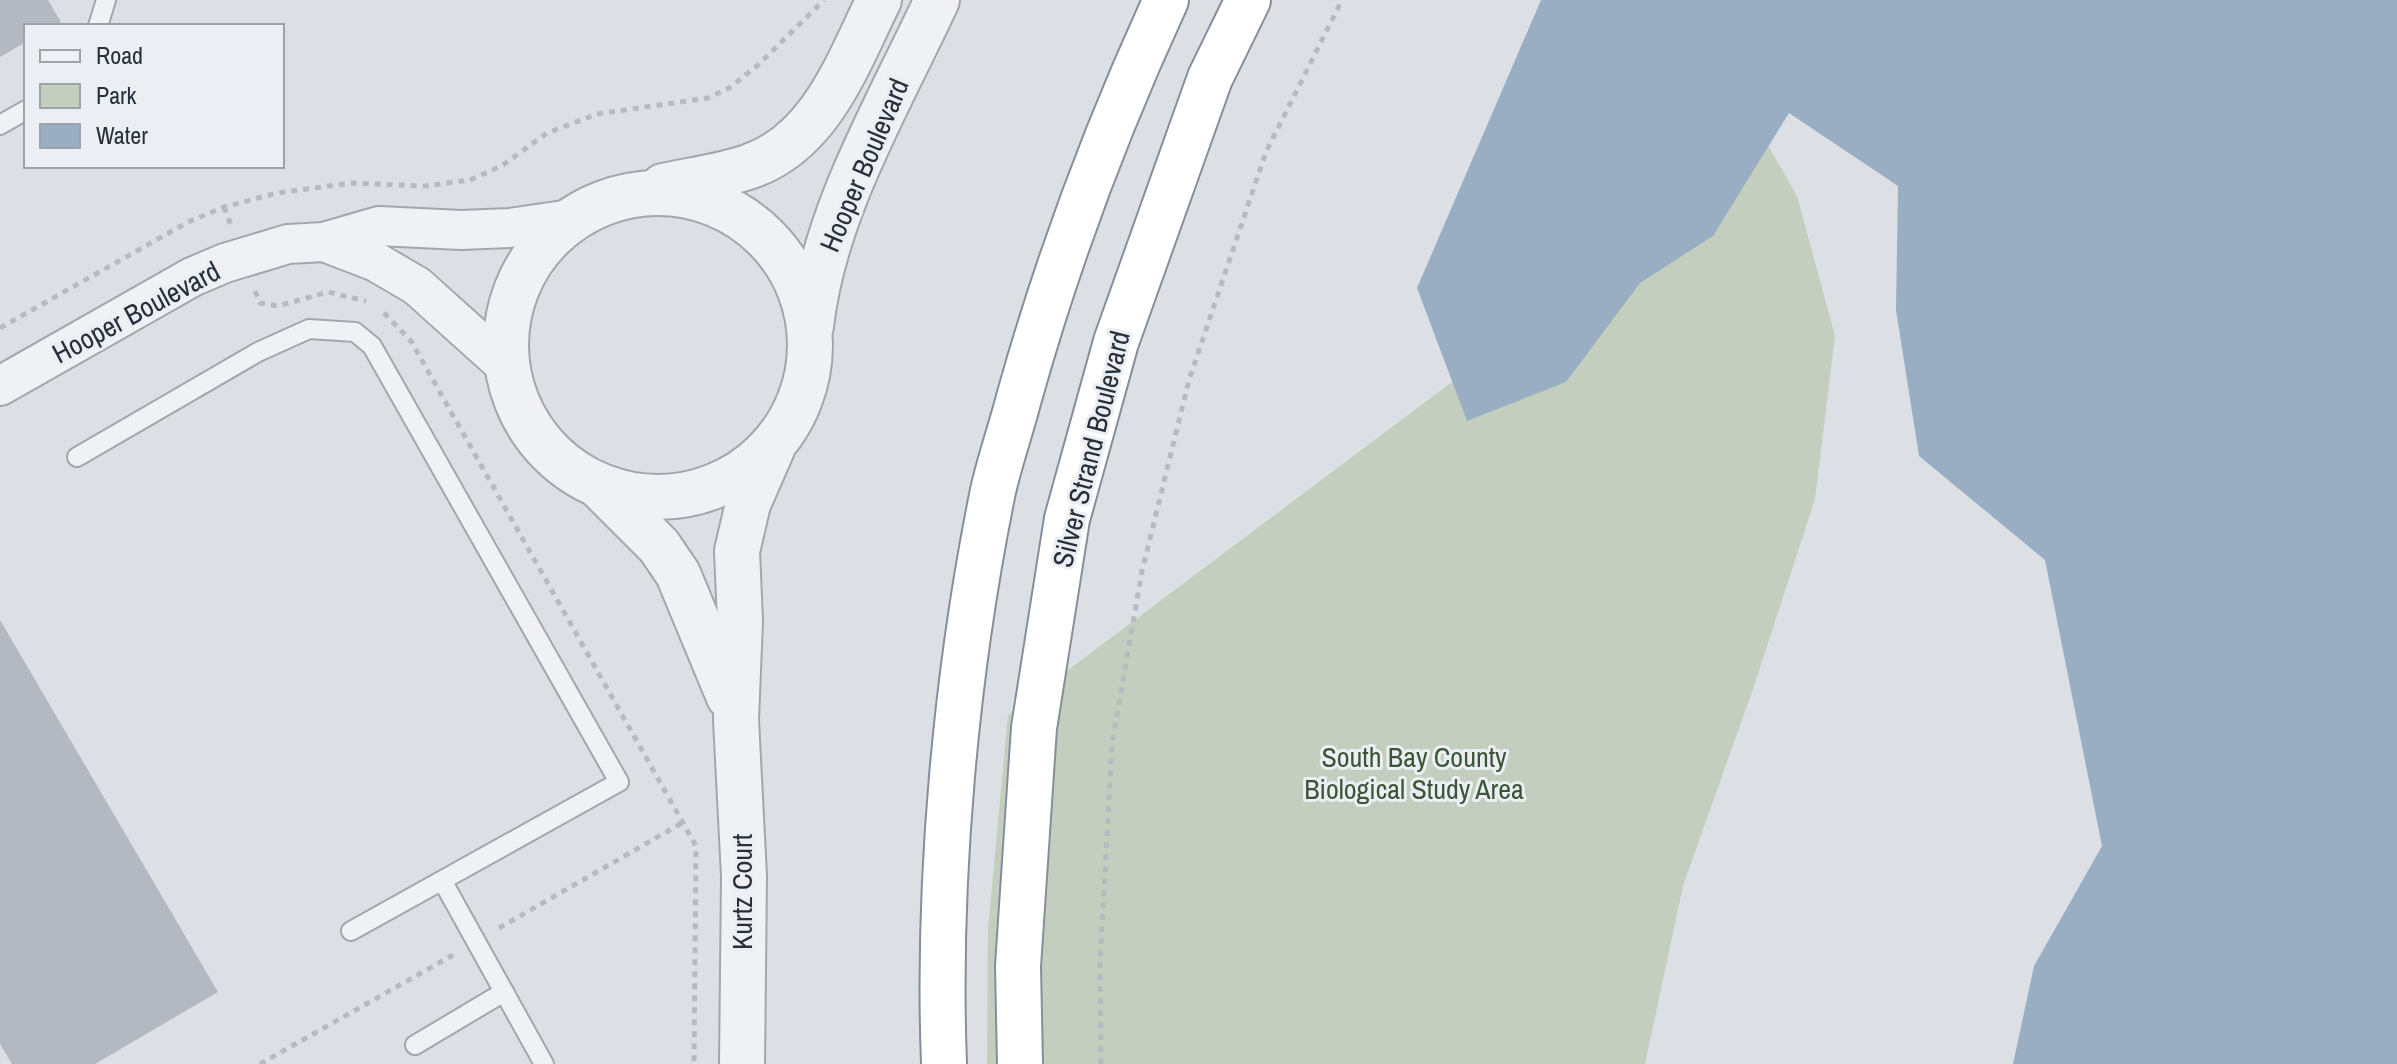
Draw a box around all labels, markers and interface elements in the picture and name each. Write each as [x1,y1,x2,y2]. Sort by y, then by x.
legend [24,24,284,168]
text: Road [96,39,143,71]
street label: Hooper Boulevard [810,72,918,258]
text: Park [96,79,137,111]
text: Water [96,119,148,151]
street label: Hooper Boulevard [45,252,227,372]
street label: Silver Strand Boulevard [1043,327,1139,571]
park label: South Bay County Biological Study Area [1304,738,1524,808]
street label: Kurtz Court [723,834,761,950]

